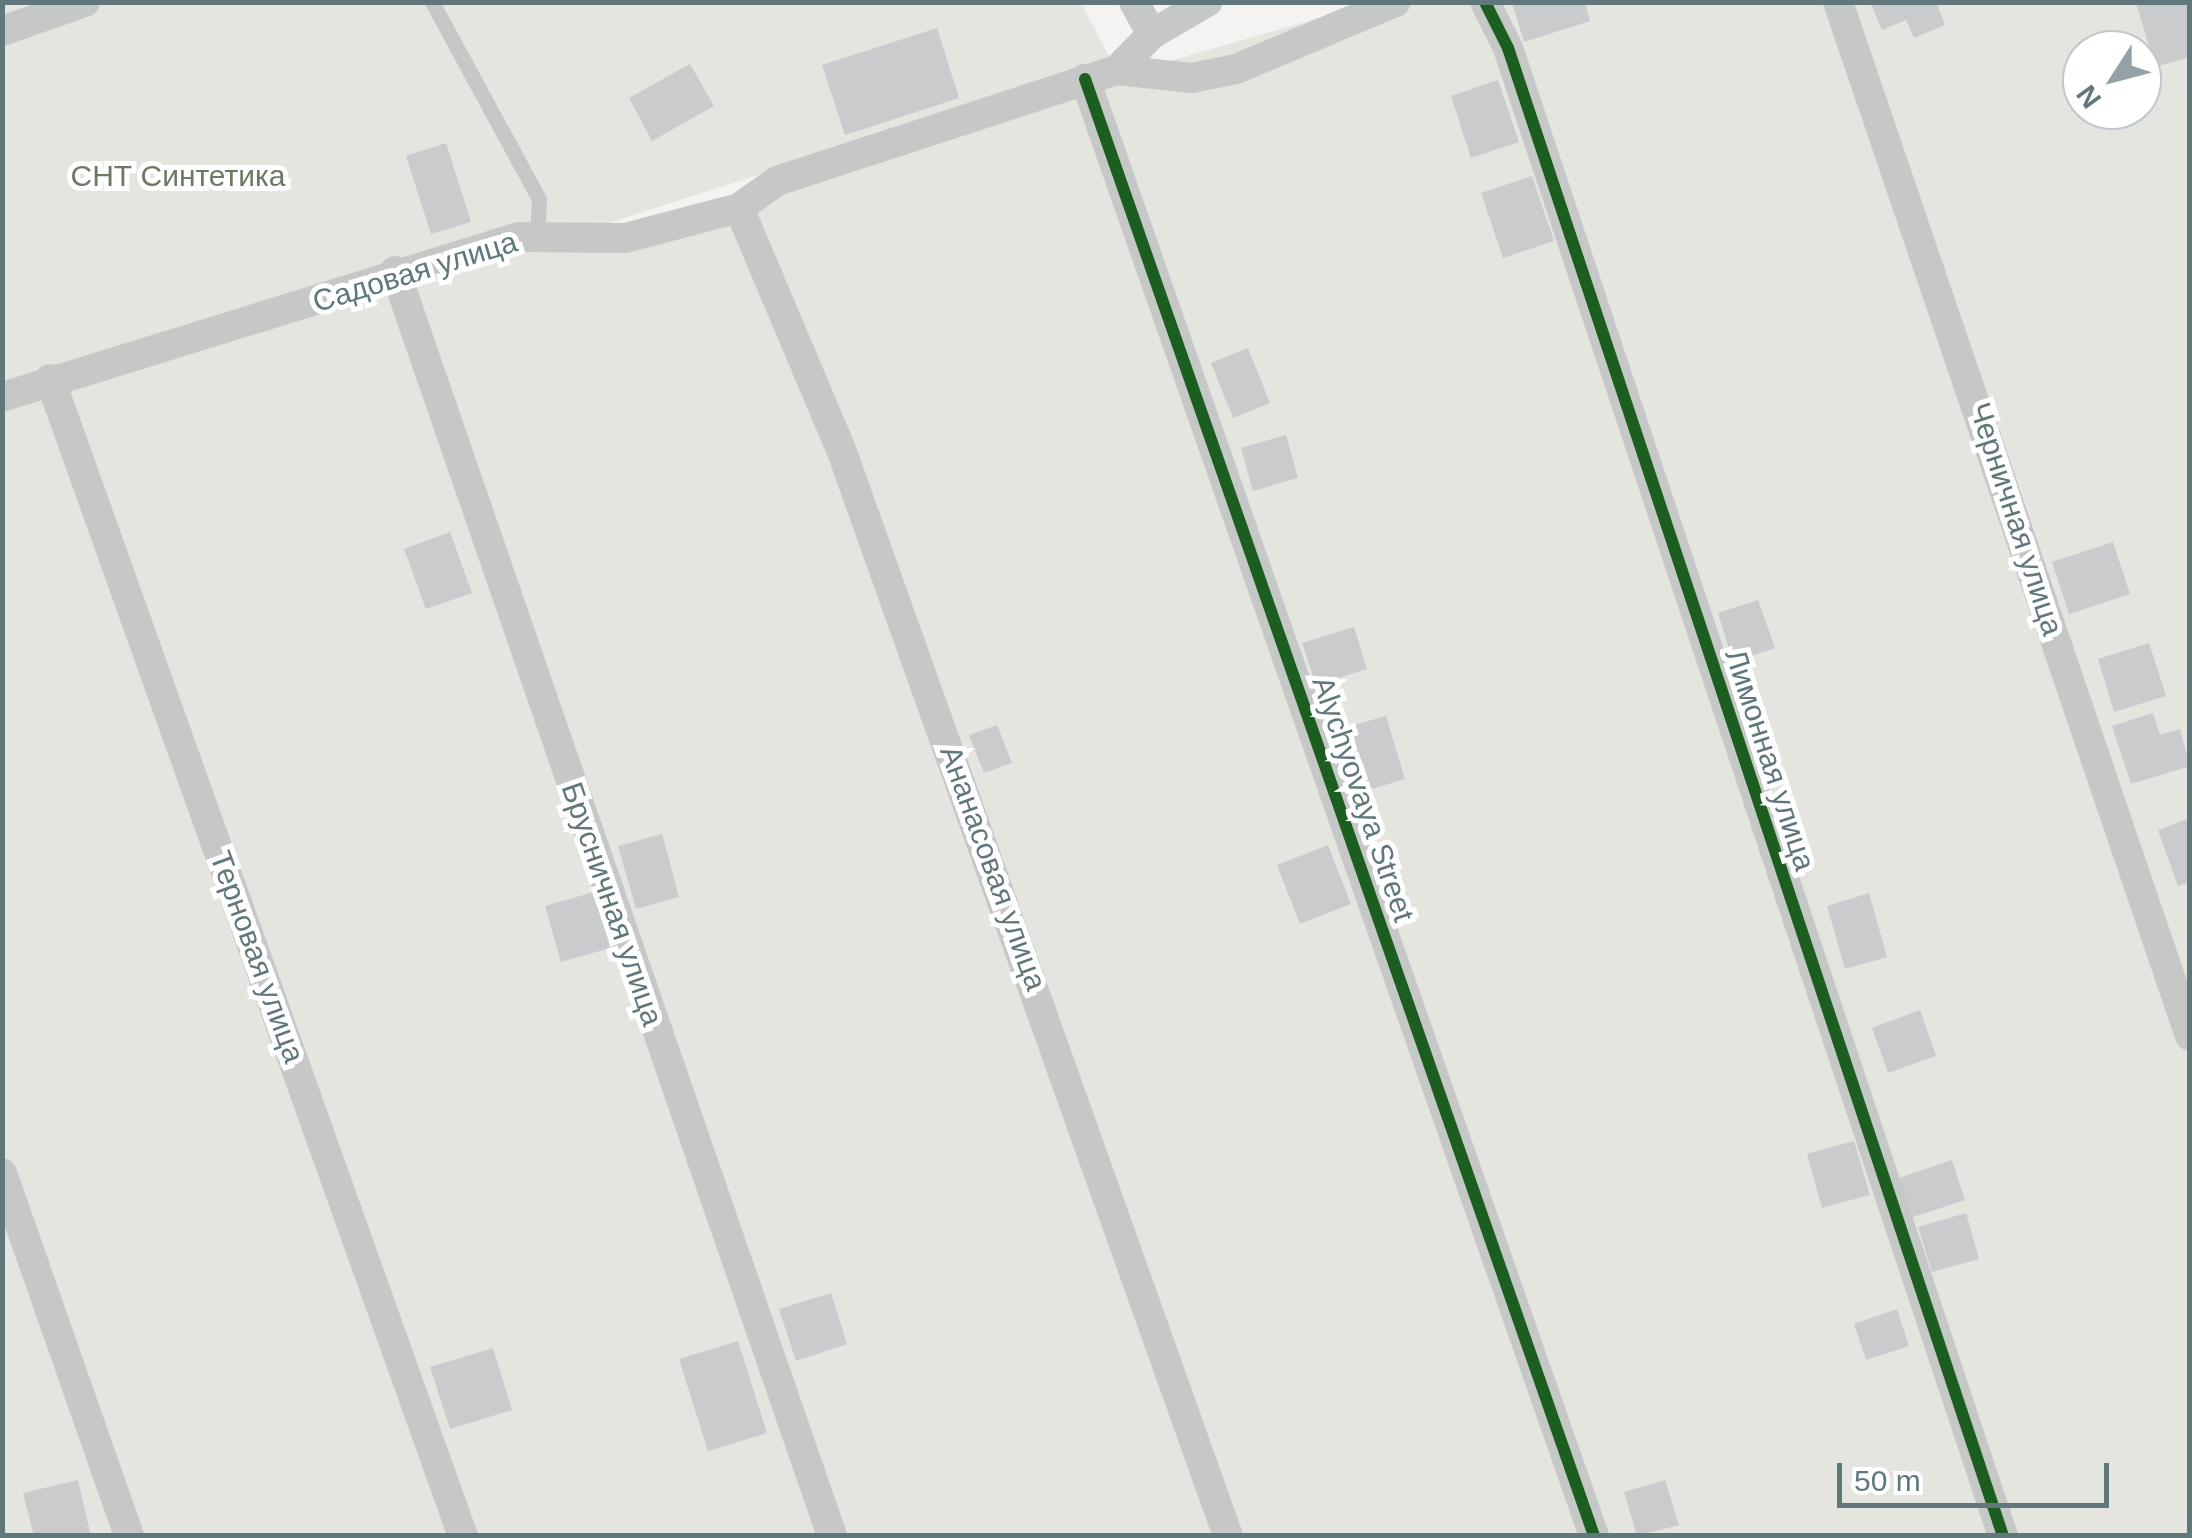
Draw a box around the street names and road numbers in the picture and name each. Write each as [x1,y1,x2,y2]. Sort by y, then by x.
street label: Садовая улица [308,224,522,320]
street label: Черничная улица [1961,398,2071,640]
street label: Лимонная улица [1717,645,1823,875]
street label: Alychyovaya Street [1304,672,1422,926]
street label: Ананасовая улица [932,741,1054,995]
street label: Брусничная улица [553,778,671,1030]
street label: Терновая улица [202,846,312,1068]

